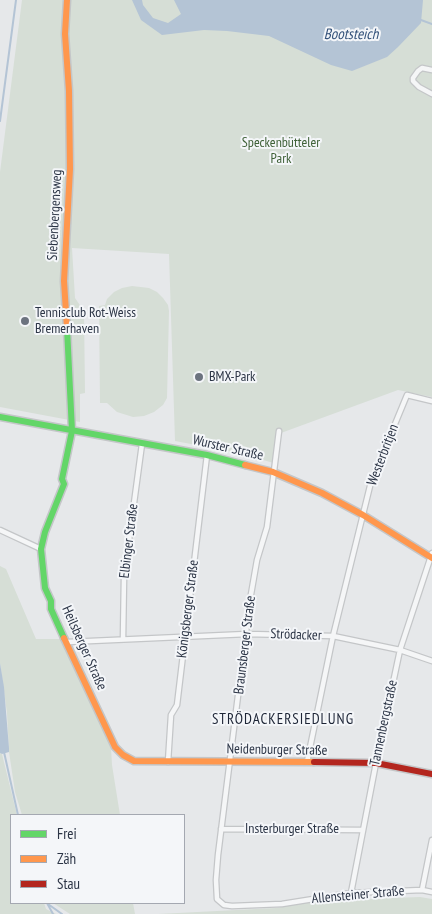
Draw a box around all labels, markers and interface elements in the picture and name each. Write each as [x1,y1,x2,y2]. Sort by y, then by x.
water label: Bootsteich [324,26,378,44]
park label: Speckenbütteler Park [242,135,320,168]
street label: Siebenbergensweg [44,169,66,261]
place label: Tennisclub Rot-Weiss Bremerhaven [35,305,136,338]
marker: Tennisclub Rot-Weiss Bremerhaven [19,315,31,327]
place label: BMX-Park [209,369,255,385]
marker: BMX-Park [193,371,205,383]
street label: Westerbritjen [364,422,402,488]
street label: Wurster Straße [191,432,265,464]
street label: Elbinger Straße [116,503,142,579]
street label: Königsberger Straße [174,559,202,659]
street label: Braunsberger Straße [231,595,259,695]
street label: Heilsberger Straße [58,603,110,693]
street label: Strödacker [270,626,322,644]
street label: Tannenbergstraße [367,679,401,767]
district label: STRÖDACKERSIEDLUNG [210,711,356,729]
street label: Neidenburger Straße [226,741,328,759]
legend [10,814,185,904]
street label: Insterburger Straße [245,821,339,837]
text: Frei [57,824,77,843]
text: Zäh [57,849,76,868]
text: Stau [57,874,80,893]
street label: Allensteiner Straße [311,883,405,907]

